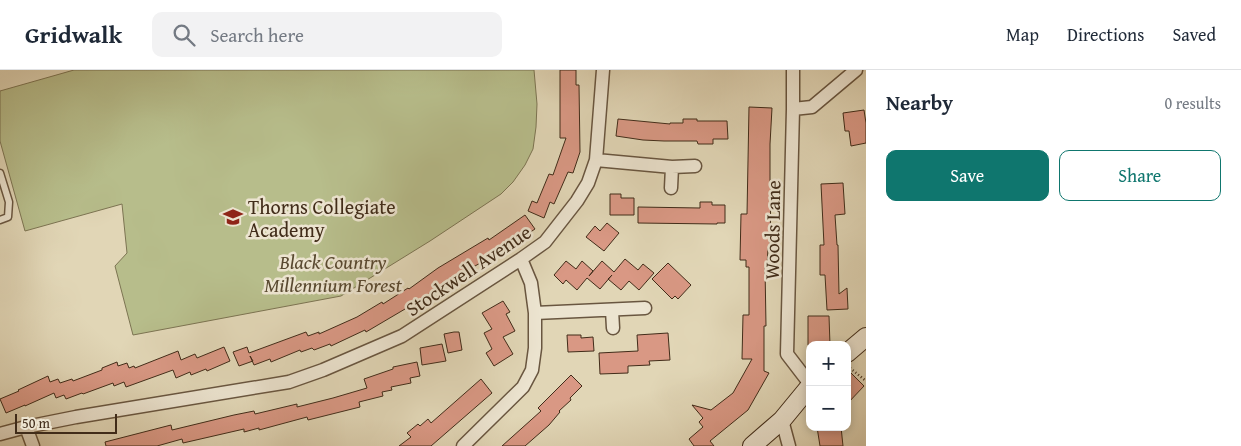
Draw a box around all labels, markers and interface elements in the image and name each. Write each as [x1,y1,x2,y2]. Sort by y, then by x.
search box [152,12,502,57]
text: Gridwalk [25,17,122,52]
icon: search [170,21,198,49]
text: Search here [210,21,304,49]
text: Map [1006,21,1039,48]
text: Directions [1067,21,1144,48]
text: Saved [1172,21,1216,48]
text: Nearby [886,87,953,118]
text: 0 results [1164,91,1221,115]
button: Save [886,150,1049,201]
button: Share [1059,150,1221,201]
street label: Woods Lane [757,180,787,280]
place label: Thorns Collegiate Academy [248,192,396,244]
school or university icon: Thorns Collegiate Academy [222,206,244,228]
street label: Stockwell Avenue [399,217,537,323]
park label: Black Country Millennium Forest [264,247,403,299]
map controls [806,341,851,431]
button: + [806,341,851,386]
button: − [806,386,851,431]
scale bar [15,411,118,434]
text: 50 m [22,413,50,433]

